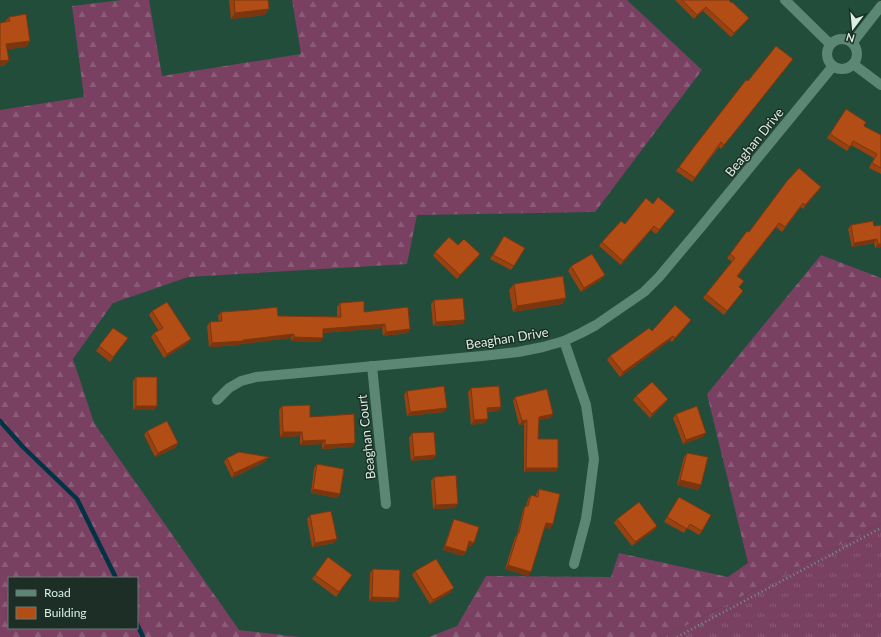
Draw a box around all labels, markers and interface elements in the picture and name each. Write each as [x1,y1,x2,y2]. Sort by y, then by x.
north arrow [833,8,873,48]
text: N [844,31,856,46]
street label: Beaghan Drive [721,104,787,180]
street label: Beaghan Drive [464,324,550,352]
street label: Beaghan Court [354,393,378,480]
legend [8,577,138,629]
text: Road [44,585,71,600]
text: Building [44,605,87,620]

